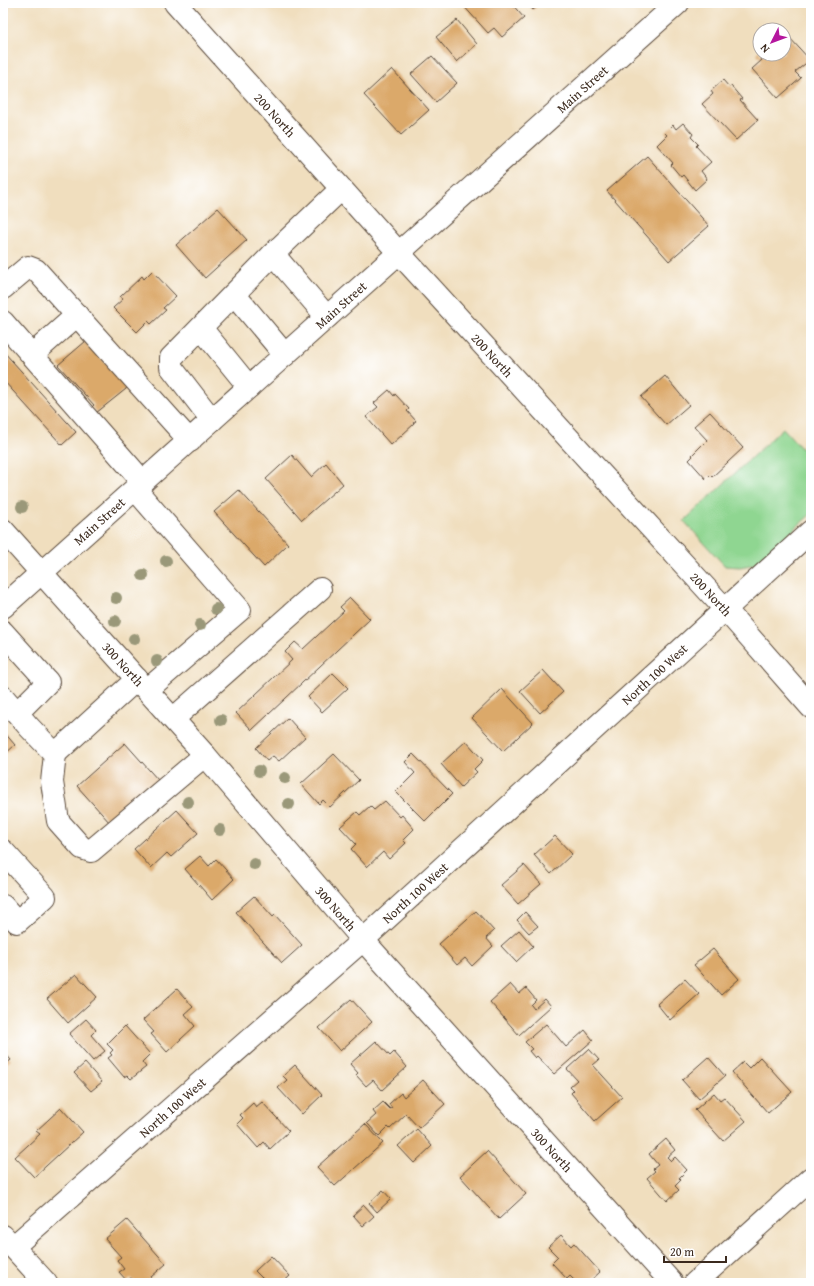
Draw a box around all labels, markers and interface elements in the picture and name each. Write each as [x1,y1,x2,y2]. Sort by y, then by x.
north arrow [752,22,792,62]
text: N [756,40,773,57]
street label: Main Street [552,60,612,117]
street label: 200 North [250,88,301,142]
street label: Main Street [311,276,371,333]
street label: 200 North [467,329,518,382]
street label: Main Street [69,492,129,549]
street label: 200 North [686,568,737,621]
street label: 300 North [98,637,149,691]
street label: North 100 West [617,639,692,709]
street label: North 100 West [378,857,453,928]
street label: 300 North [311,882,361,936]
street label: North 100 West [135,1072,210,1142]
street label: 300 North [527,1123,578,1177]
scale bar [664,1238,726,1264]
text: 20 m [670,1243,694,1260]

